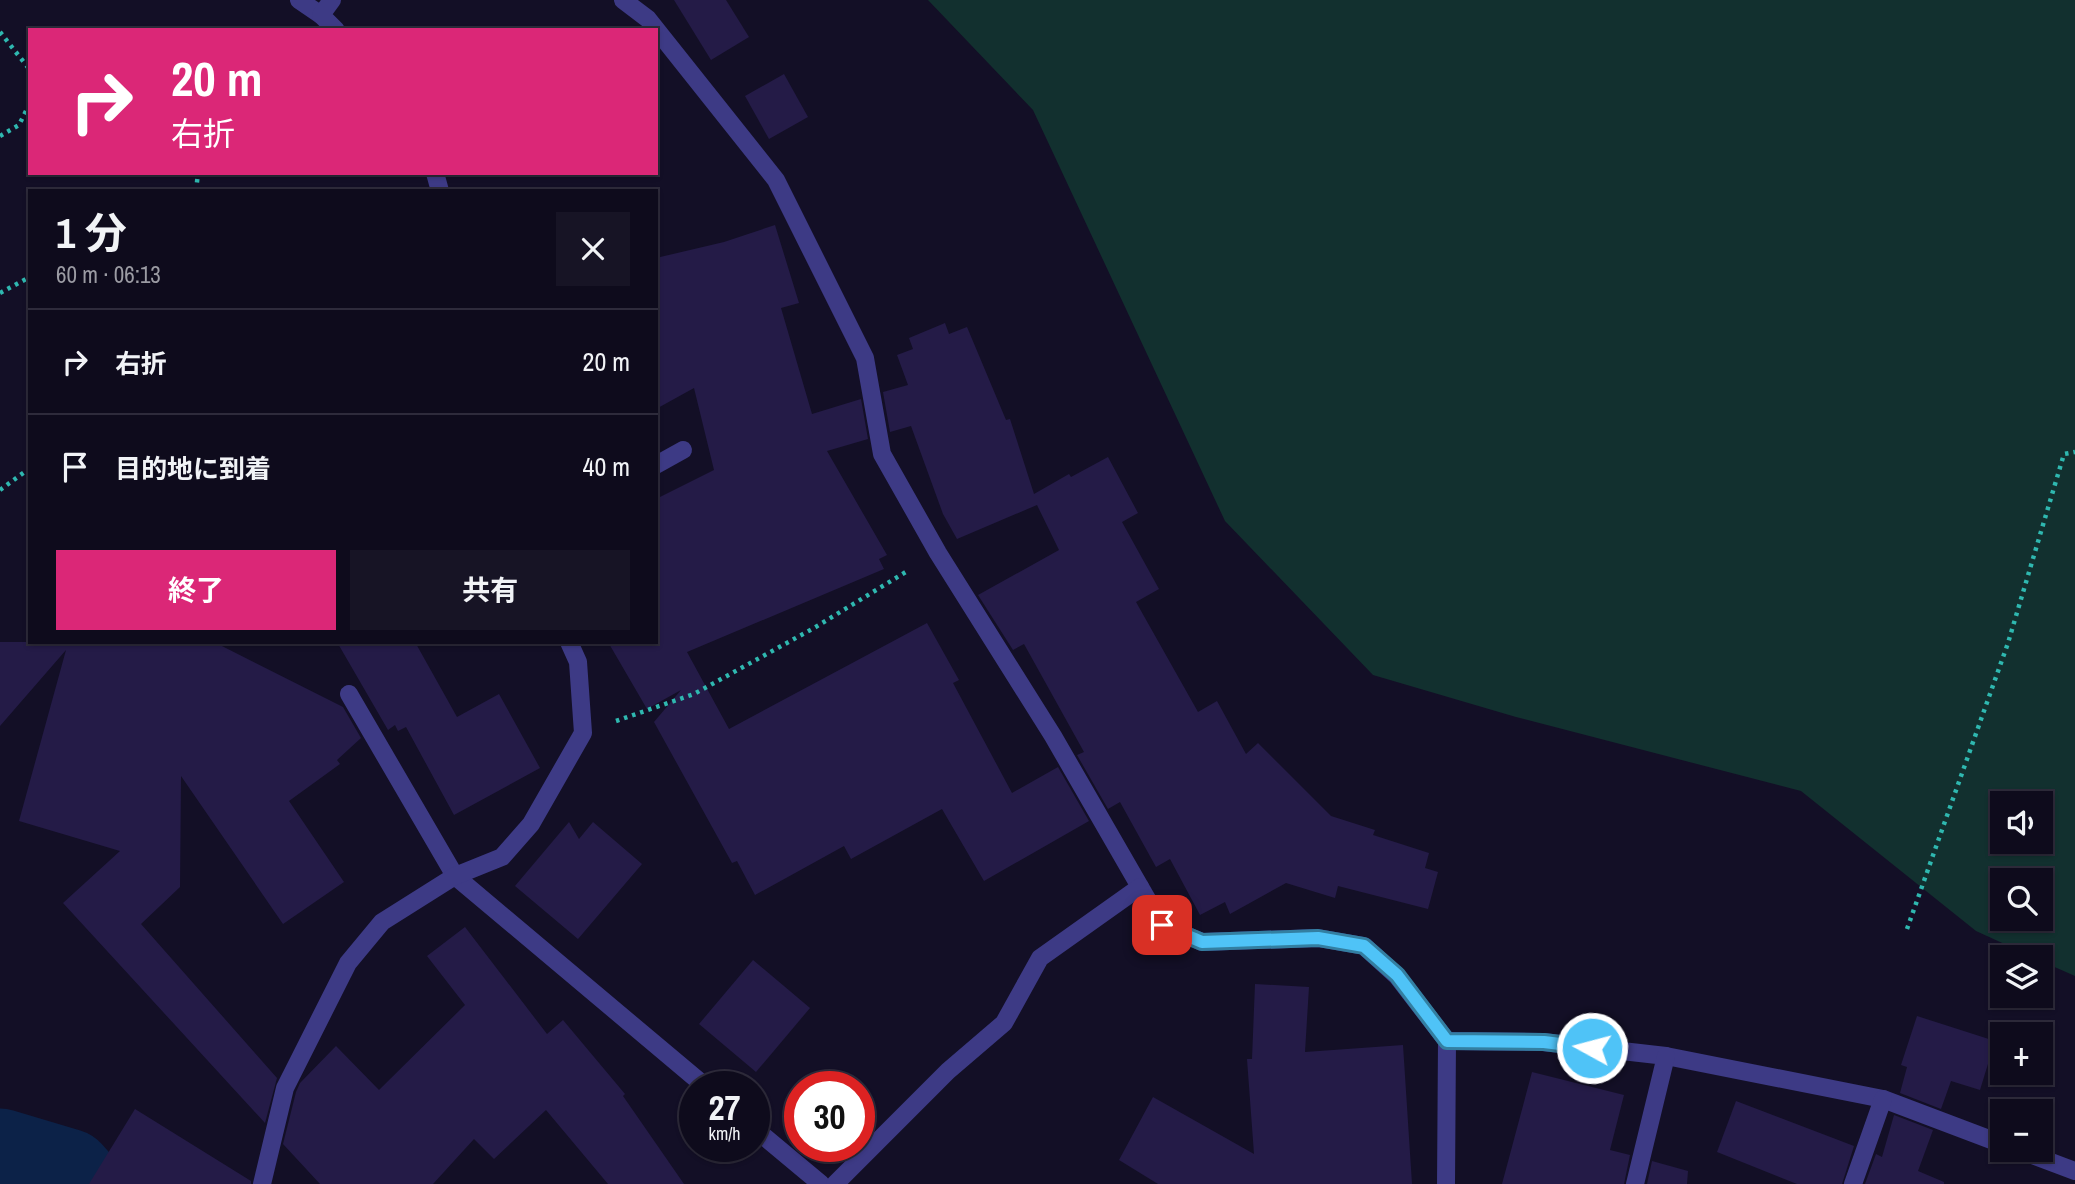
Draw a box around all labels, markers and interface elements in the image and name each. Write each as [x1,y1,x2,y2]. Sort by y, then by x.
text: 20 m [171,45,263,111]
icon: right [56,56,147,147]
text: 右折 [171,112,235,155]
text: 1 分 [56,205,127,261]
button: close [556,212,630,286]
text: 60 m · 06:13 [56,259,161,290]
icon: right [56,343,94,381]
text: 20 m [583,344,630,379]
text: 右折 [115,346,167,381]
icon: arrive [56,448,94,486]
text: 40 m [583,449,630,484]
text: 目的地に到着 [115,451,271,486]
button: 終了 [56,550,336,630]
button: 共有 [350,550,630,630]
map controls [1990,791,2053,1162]
button: sound [1990,791,2053,854]
button: search [1990,868,2053,931]
pin [1132,895,1192,955]
icon: arrive [1143,906,1181,944]
button: layers [1990,945,2053,1008]
position arrow [1555,1011,1629,1085]
button: + [1990,1022,2053,1085]
speed limit sign: 30 [784,1071,875,1162]
text: 27 [709,1084,740,1131]
button: − [1990,1099,2053,1162]
text: km/h [709,1121,741,1146]

